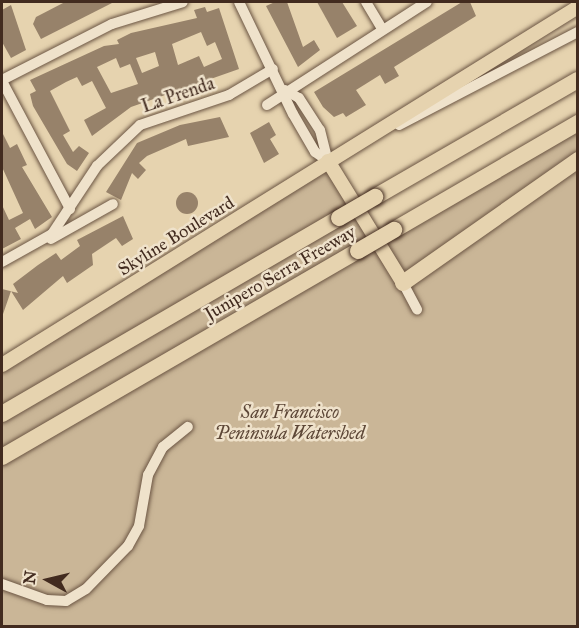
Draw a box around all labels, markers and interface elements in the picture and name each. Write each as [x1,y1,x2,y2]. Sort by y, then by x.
street label: La Prenda [139,73,217,117]
street label: Skyline Boulevard [114,192,238,280]
street label: Junipero Serra Freeway [201,221,359,325]
park label: San Francisco Peninsula Watershed [215,402,365,444]
north arrow [18,550,78,610]
text: N [19,569,40,585]

